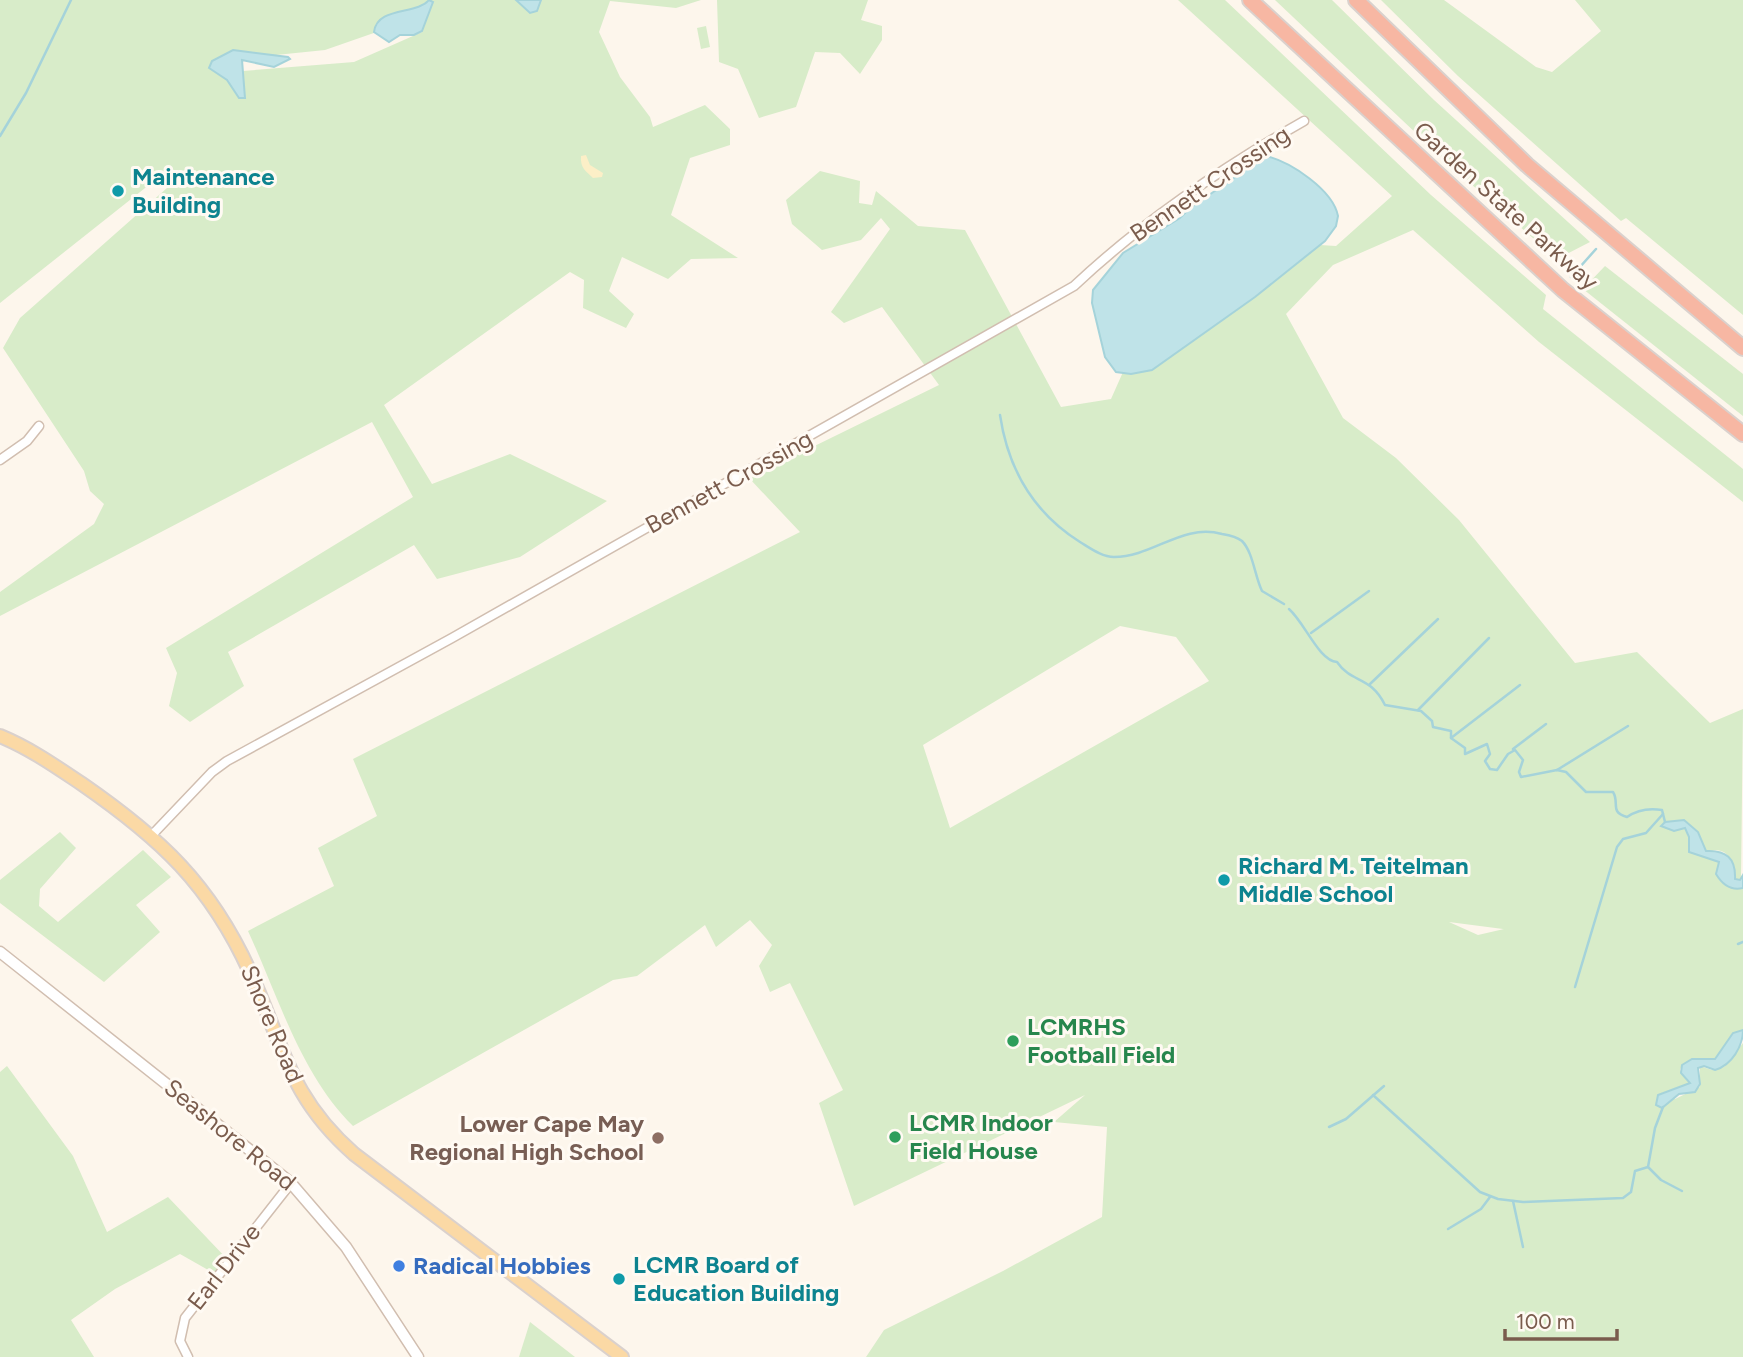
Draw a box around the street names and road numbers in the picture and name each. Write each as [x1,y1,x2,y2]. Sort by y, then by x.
street label: Garden State Parkway [1408,115,1605,296]
street label: Bennett Crossing [1124,119,1295,248]
street label: Bennett Crossing [640,424,817,539]
street label: Shore Road [235,961,310,1087]
street label: Seashore Road [159,1073,302,1197]
street label: Earl Drive [181,1218,266,1316]

